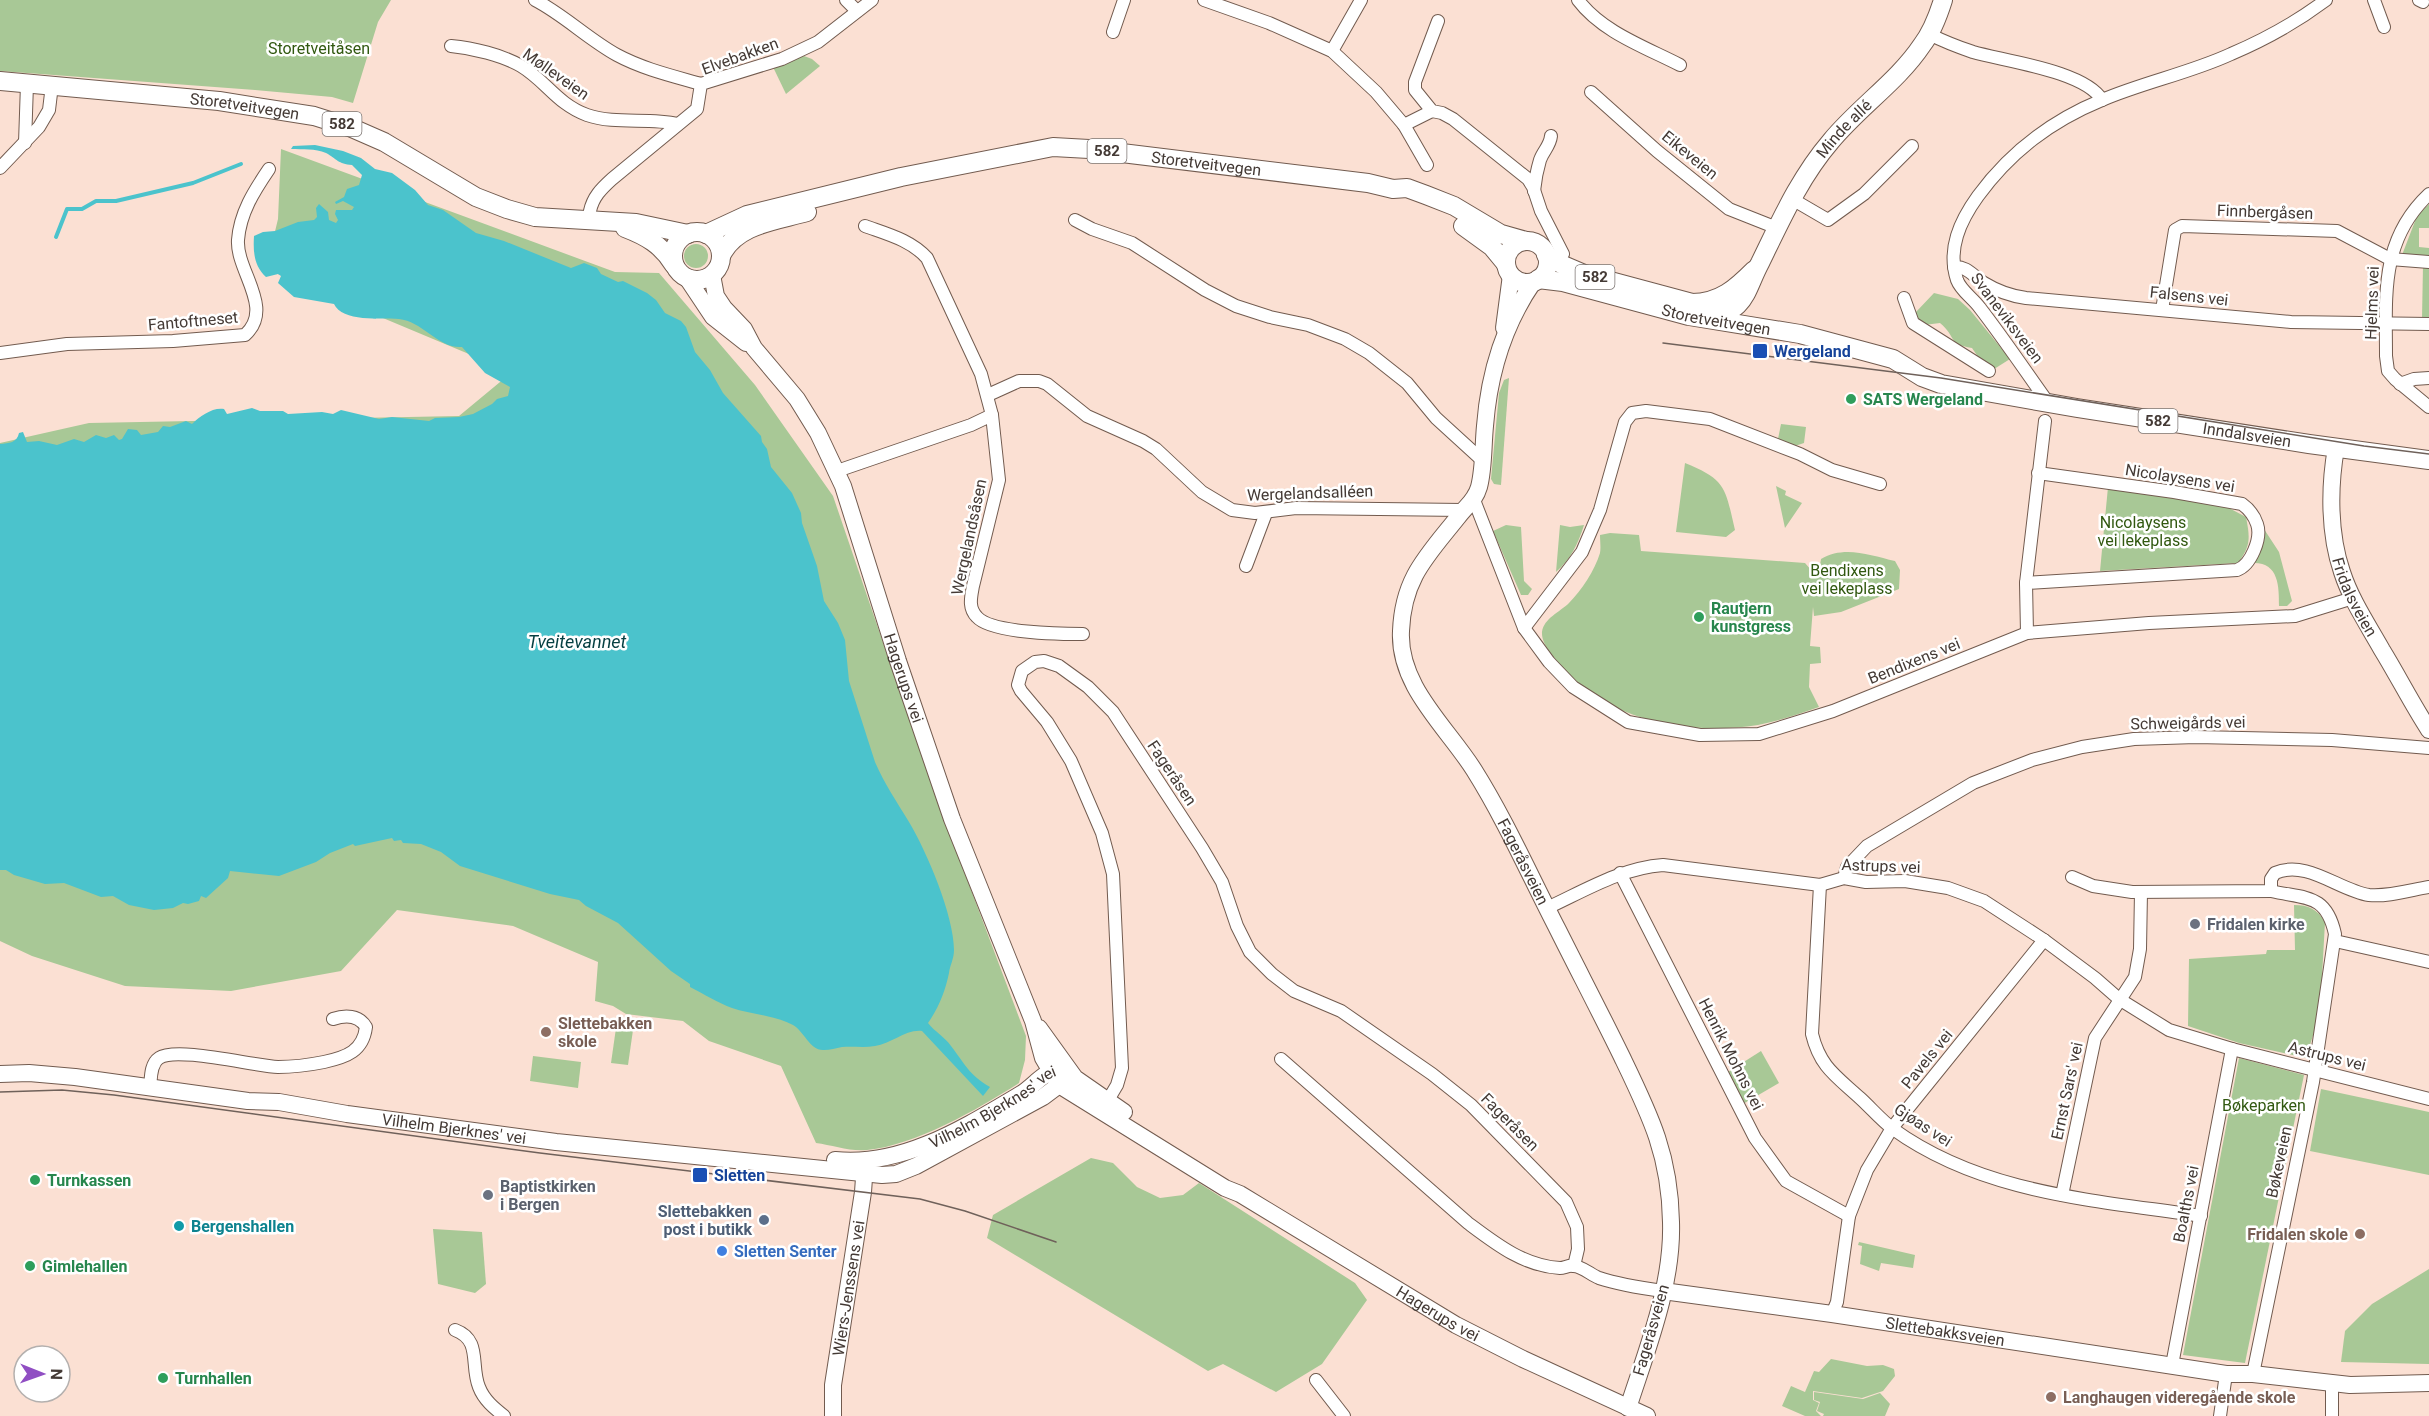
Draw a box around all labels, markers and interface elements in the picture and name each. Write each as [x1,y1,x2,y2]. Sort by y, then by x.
street label: Elvebakken [699,33,781,79]
park label: Storetveitåsen [268,39,370,58]
street label: Mølleveien [519,44,593,104]
street label: Storetveitvegen [189,89,301,123]
street label: Minde allé [1812,95,1875,162]
road number: 582 [322,112,362,136]
street label: Eikeveien [1658,127,1722,183]
road number: 582 [1088,139,1126,163]
street label: Storetveitvegen [1150,147,1262,179]
street label: Finnbergåsen [2216,201,2314,223]
road number: 582 [1576,265,1614,289]
street label: Hjelms vei [2361,266,2383,340]
street label: Svaneviksveien [1967,269,2047,367]
street label: Falsens vei [2149,282,2229,310]
street label: Storetveitvegen [1660,300,1772,339]
street label: Fantoftneset [147,308,239,334]
marker: Wergeland [1751,342,1769,360]
place label: Wergeland [1774,342,1851,361]
place label: SATS Wergeland [1863,390,1983,409]
marker: SATS Wergeland [1844,392,1858,406]
road number: 582 [2138,409,2178,433]
street label: Inndalsveien [2201,418,2293,451]
street label: Nicolaysens vei [2124,460,2236,496]
street label: Wergelandsåsen [947,477,991,597]
street label: Wergelandsalléen [1247,481,1373,505]
park label: Nicolaysens vei lekeplass [2098,513,2188,550]
street label: Fridalsveien [2329,555,2381,640]
park label: Bendixens vei lekeplass [1802,561,1892,598]
place label: Rautjern kunstgress [1711,599,1791,636]
marker: Rautjern kunstgress [1692,610,1706,624]
water label: Tveitevannet [528,631,627,652]
street label: Hagerups vei [880,631,928,725]
street label: Bendixens vei [1865,634,1963,688]
street label: Schweigårds vei [2130,712,2246,734]
street label: Fageråsen [1143,737,1201,809]
street label: Fageråsveien [1494,815,1553,908]
street label: Astrups vei [1841,855,1921,877]
place label: Fridalen kirke [2207,915,2305,934]
marker: Fridalen kirke [2188,917,2202,931]
street label: Henrik Mohns vei [1695,995,1767,1113]
place label: Slettebakken skole [558,1014,652,1051]
marker: Slettebakken skole [539,1025,553,1039]
street label: Pavels vei [1897,1025,1957,1093]
street label: Astrups vei [2286,1037,2368,1075]
street label: Ernst Sars' vei [2047,1040,2087,1142]
street label: Vilhelm Bjerknes' vei [926,1061,1058,1152]
street label: Fageråsen [1477,1089,1543,1155]
park label: Bøkeparken [2222,1096,2306,1115]
street label: Gjøas vei [1891,1099,1955,1151]
street label: Vilhelm Bjerknes' vei [381,1109,527,1147]
street label: Bøkeveien [2262,1124,2296,1200]
street label: Boalths vei [2169,1164,2203,1244]
marker: Sletten [691,1166,709,1184]
place label: Sletten [714,1166,765,1185]
place label: Turnkassen [47,1171,131,1190]
marker: Turnkassen [28,1173,42,1187]
place label: Baptistkirken i Bergen [500,1177,596,1214]
marker: Baptistkirken i Bergen [481,1188,495,1202]
place label: Slettebakken post i butikk [658,1202,752,1239]
marker: Slettebakken post i butikk [757,1213,771,1227]
place label: Bergenshallen [191,1217,294,1236]
marker: Bergenshallen [172,1219,186,1233]
street label: Wiers-Jenssens vei [828,1219,868,1357]
place label: Fridalen skole [2247,1225,2348,1244]
marker: Fridalen skole [2353,1227,2367,1241]
place label: Sletten Senter [734,1242,837,1261]
marker: Sletten Senter [715,1244,729,1258]
place label: Gimlehallen [42,1257,128,1276]
marker: Gimlehallen [23,1259,37,1273]
street label: Hagerups vei [1393,1282,1483,1345]
street label: Fageråsveien [1629,1282,1673,1378]
street label: Slettebakksveien [1884,1313,2006,1350]
north arrow [12,1344,72,1404]
text: N [47,1368,66,1380]
place label: Turnhallen [175,1369,252,1388]
marker: Turnhallen [156,1371,170,1385]
place label: Langhaugen videregående skole [2063,1388,2296,1407]
marker: Langhaugen videregående skole [2044,1390,2058,1404]

